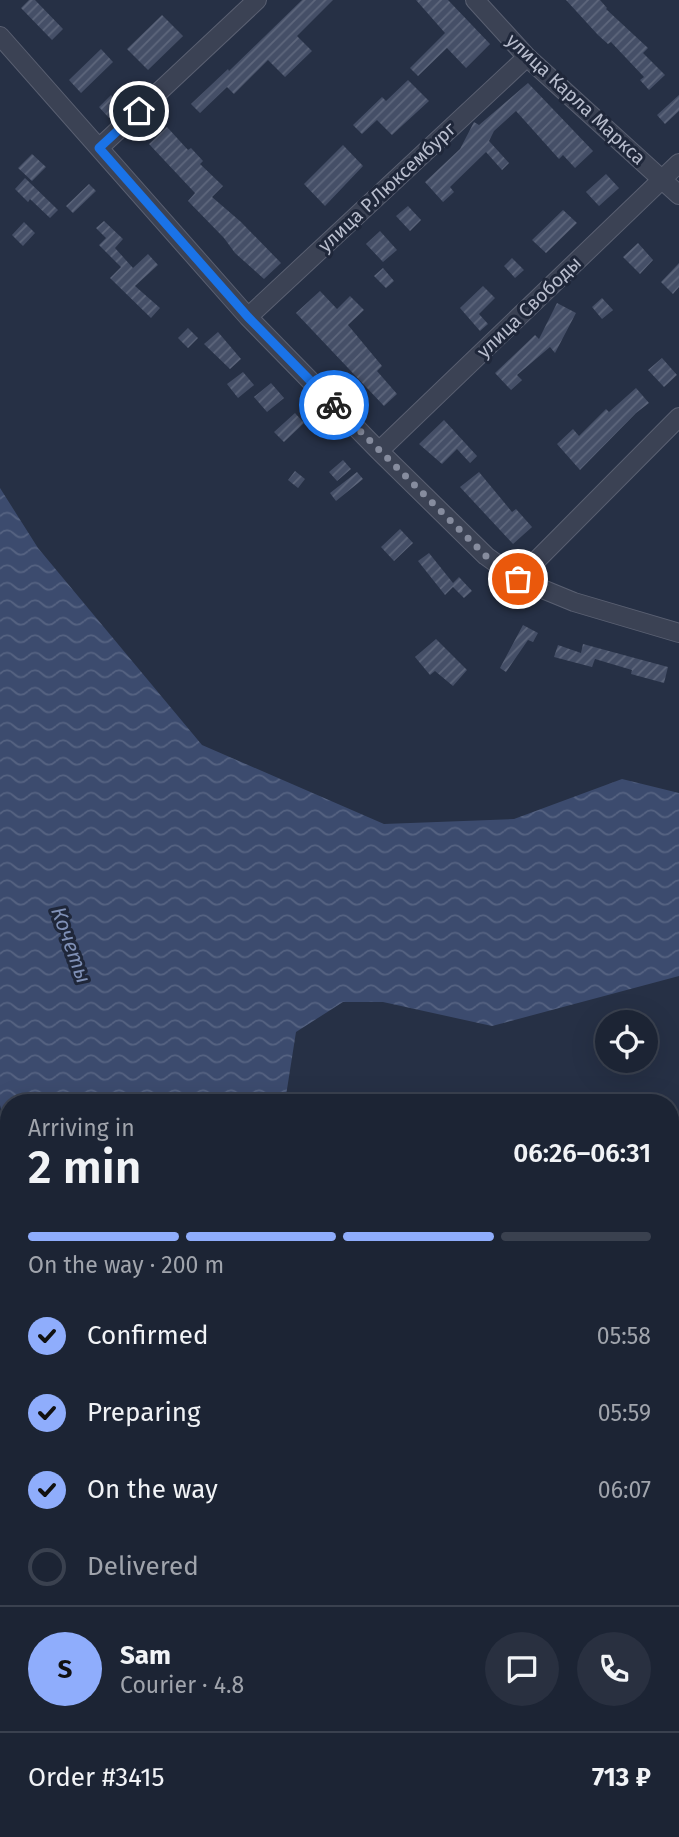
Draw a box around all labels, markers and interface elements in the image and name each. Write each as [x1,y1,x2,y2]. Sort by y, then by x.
street label: улица Карла Маркса [502,28,650,170]
pin [109,81,169,141]
icon: home [120,92,158,130]
street label: улица Р.Люксембург [313,117,461,257]
street label: улица Свободы [472,251,586,363]
courier [299,370,369,440]
icon: bike [315,386,353,424]
pin [488,549,548,609]
icon: bag [499,560,537,598]
water label: Кочеты [45,903,97,987]
map controls [595,1010,658,1073]
button: locate [595,1010,658,1073]
text: Arriving in [28,1114,135,1142]
text: 06:26–06:31 [513,1138,651,1169]
text: 2 min [28,1140,141,1195]
text: On the way · 200 m [28,1251,224,1279]
icon: check [28,1317,66,1355]
text: Confirmed [87,1320,208,1351]
text: 05:58 [597,1322,651,1350]
icon: check [28,1394,66,1432]
text: Preparing [87,1397,200,1428]
text: 05:59 [598,1399,651,1427]
icon: check [28,1471,66,1509]
text: On the way [87,1474,218,1505]
text: 06:07 [598,1476,651,1504]
text: Delivered [87,1551,199,1582]
button: chat [485,1632,559,1706]
button: phone [577,1632,651,1706]
text: Sam [120,1640,171,1671]
text: S [58,1654,72,1685]
text: Courier · 4.8 [120,1671,244,1699]
text: Order #3415 [28,1762,165,1793]
text: 713 ₽ [592,1762,651,1793]

